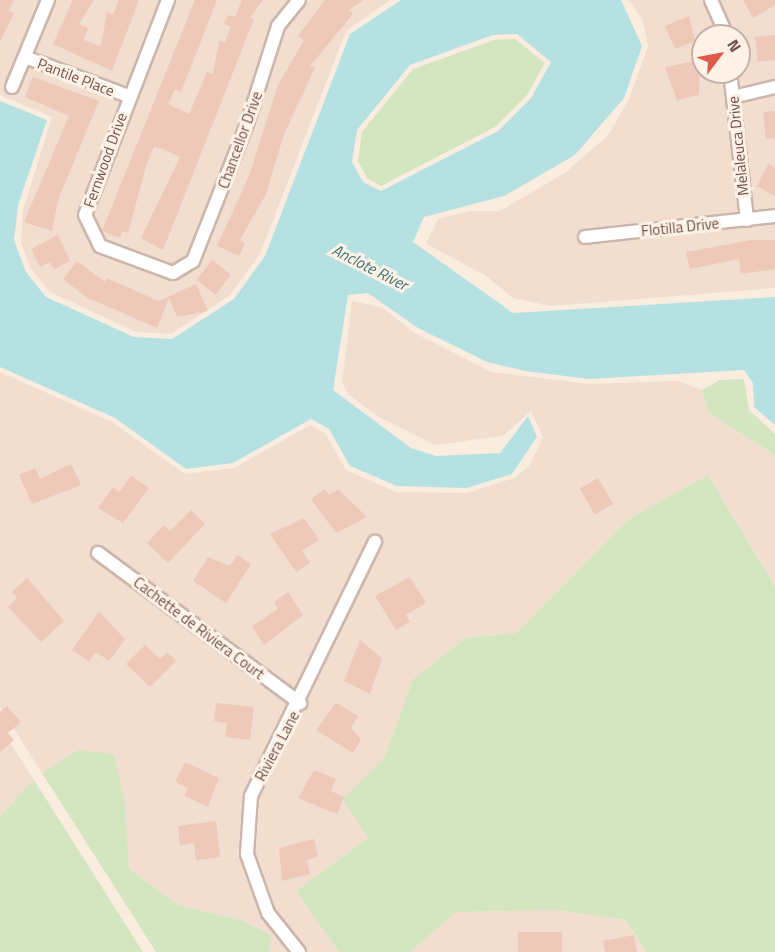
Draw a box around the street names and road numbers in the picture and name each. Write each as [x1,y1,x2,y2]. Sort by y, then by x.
street label: Pantile Place [35,54,117,100]
street label: Chancellor Drive [214,89,266,191]
street label: Melaleuca Drive [724,95,752,197]
street label: Fernwood Drive [80,110,130,210]
street label: Flotilla Drive [640,214,720,240]
street label: Cachette de Riviera Court [130,573,268,683]
street label: Riviera Lane [251,708,303,784]

